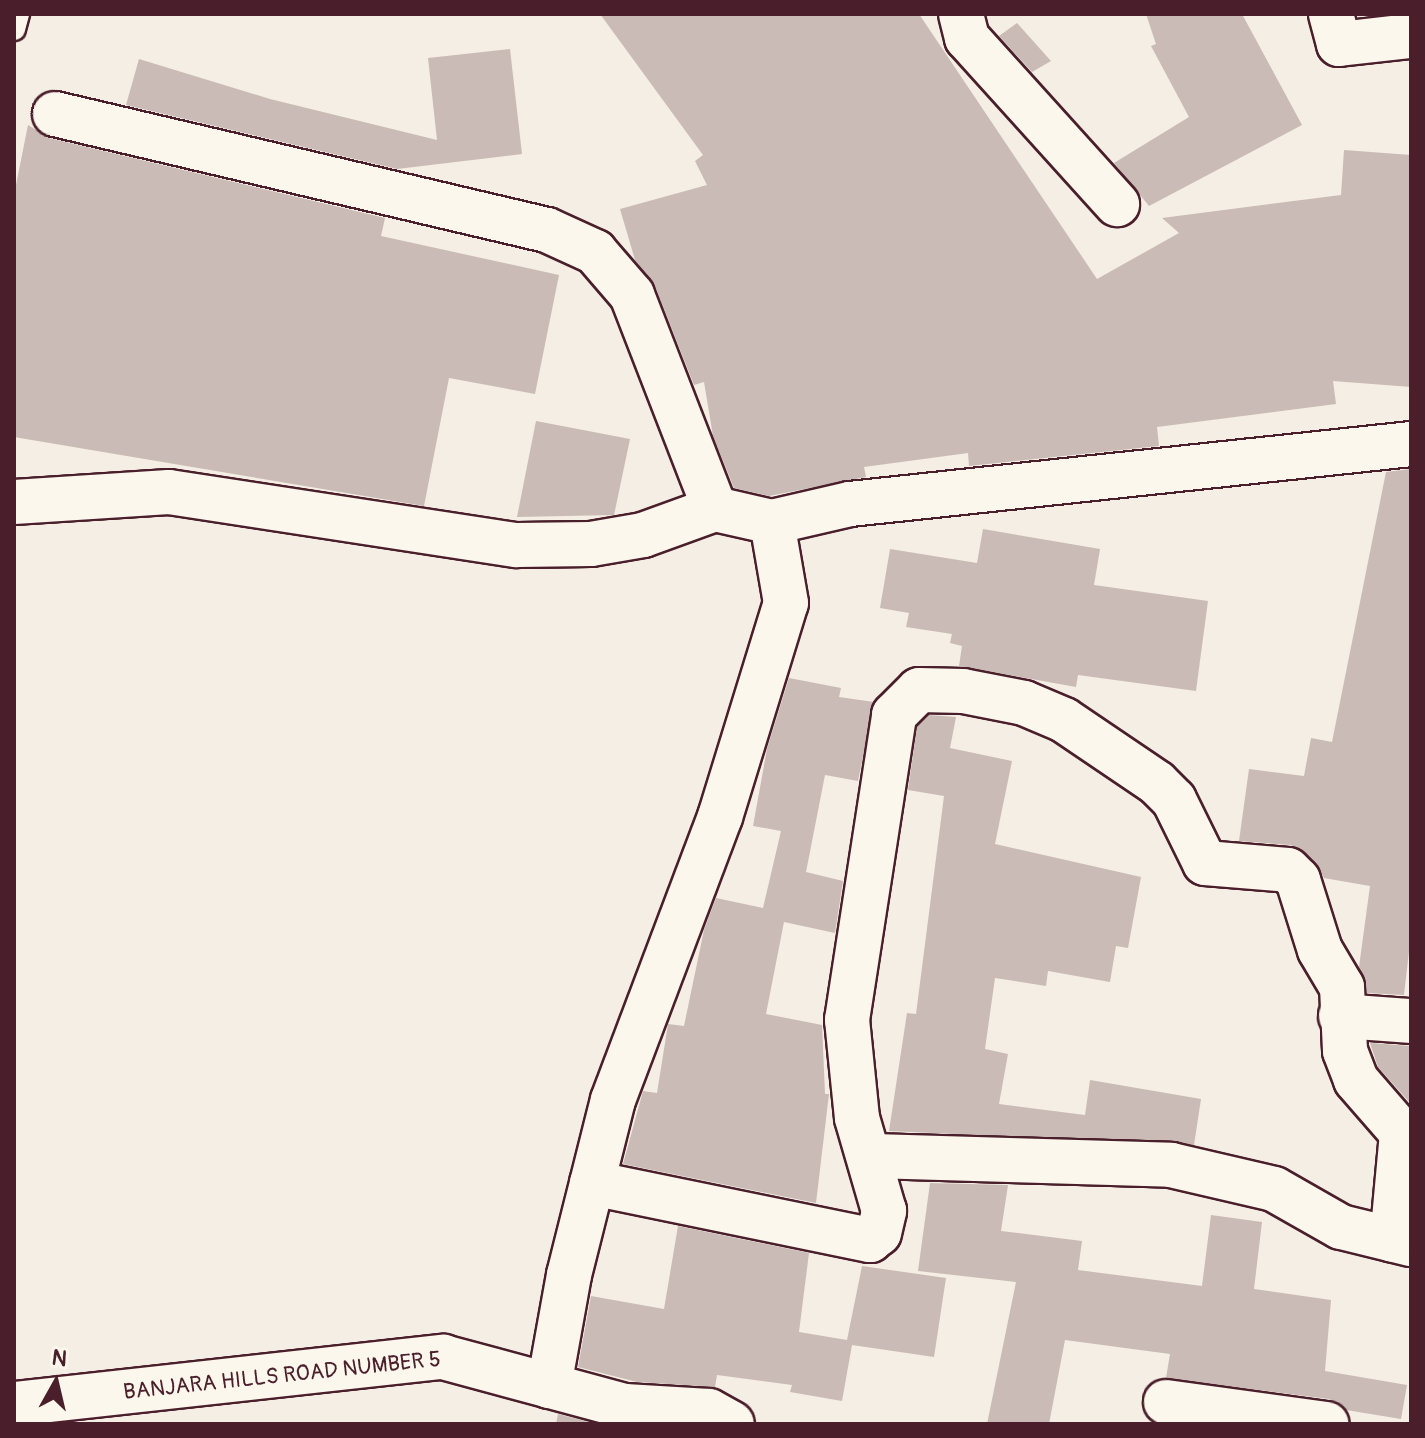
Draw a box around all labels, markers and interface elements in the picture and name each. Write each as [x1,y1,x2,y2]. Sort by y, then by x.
north arrow [16,1342,96,1422]
text: N [50,1343,69,1373]
street label: BANJARA HILLS ROAD NUMBER 5 [122,1346,442,1406]

